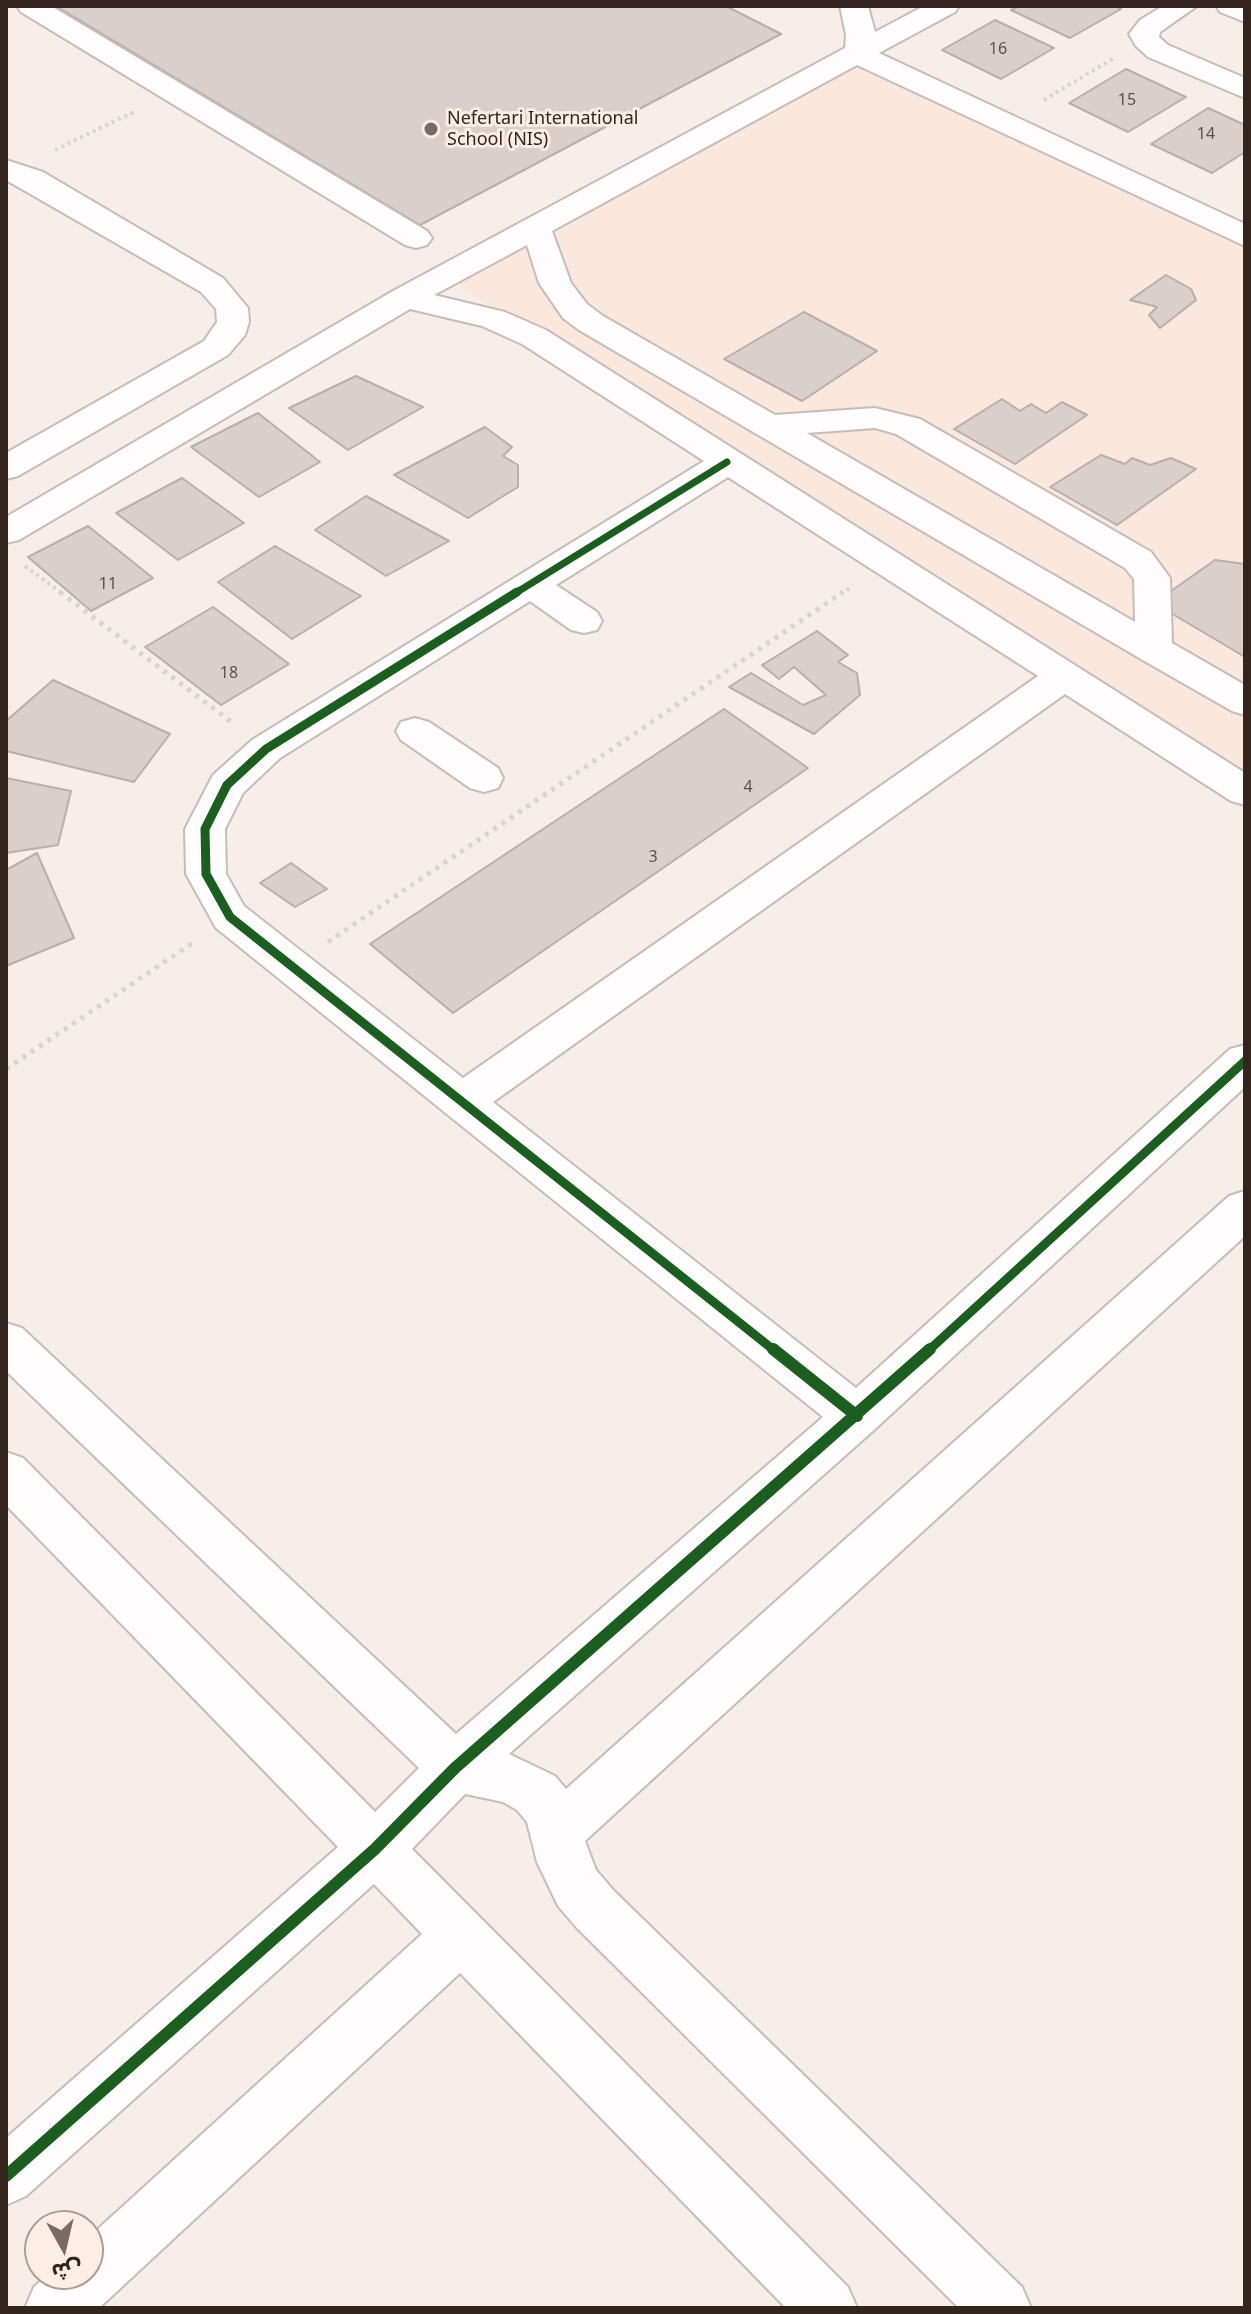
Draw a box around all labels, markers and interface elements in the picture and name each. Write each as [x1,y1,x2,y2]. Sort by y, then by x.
house number: 16 [989,39,1007,59]
house number: 15 [1118,90,1136,110]
place label: Nefertari International School (NIS) [447,108,638,150]
marker: Nefertari International School (NIS) [422,120,440,138]
house number: 14 [1197,124,1215,144]
house number: 11 [99,574,117,594]
house number: 18 [220,663,238,683]
house number: 4 [743,777,753,797]
house number: 3 [648,847,658,867]
north arrow [24,2210,104,2290]
text: ش [50,2255,84,2289]

